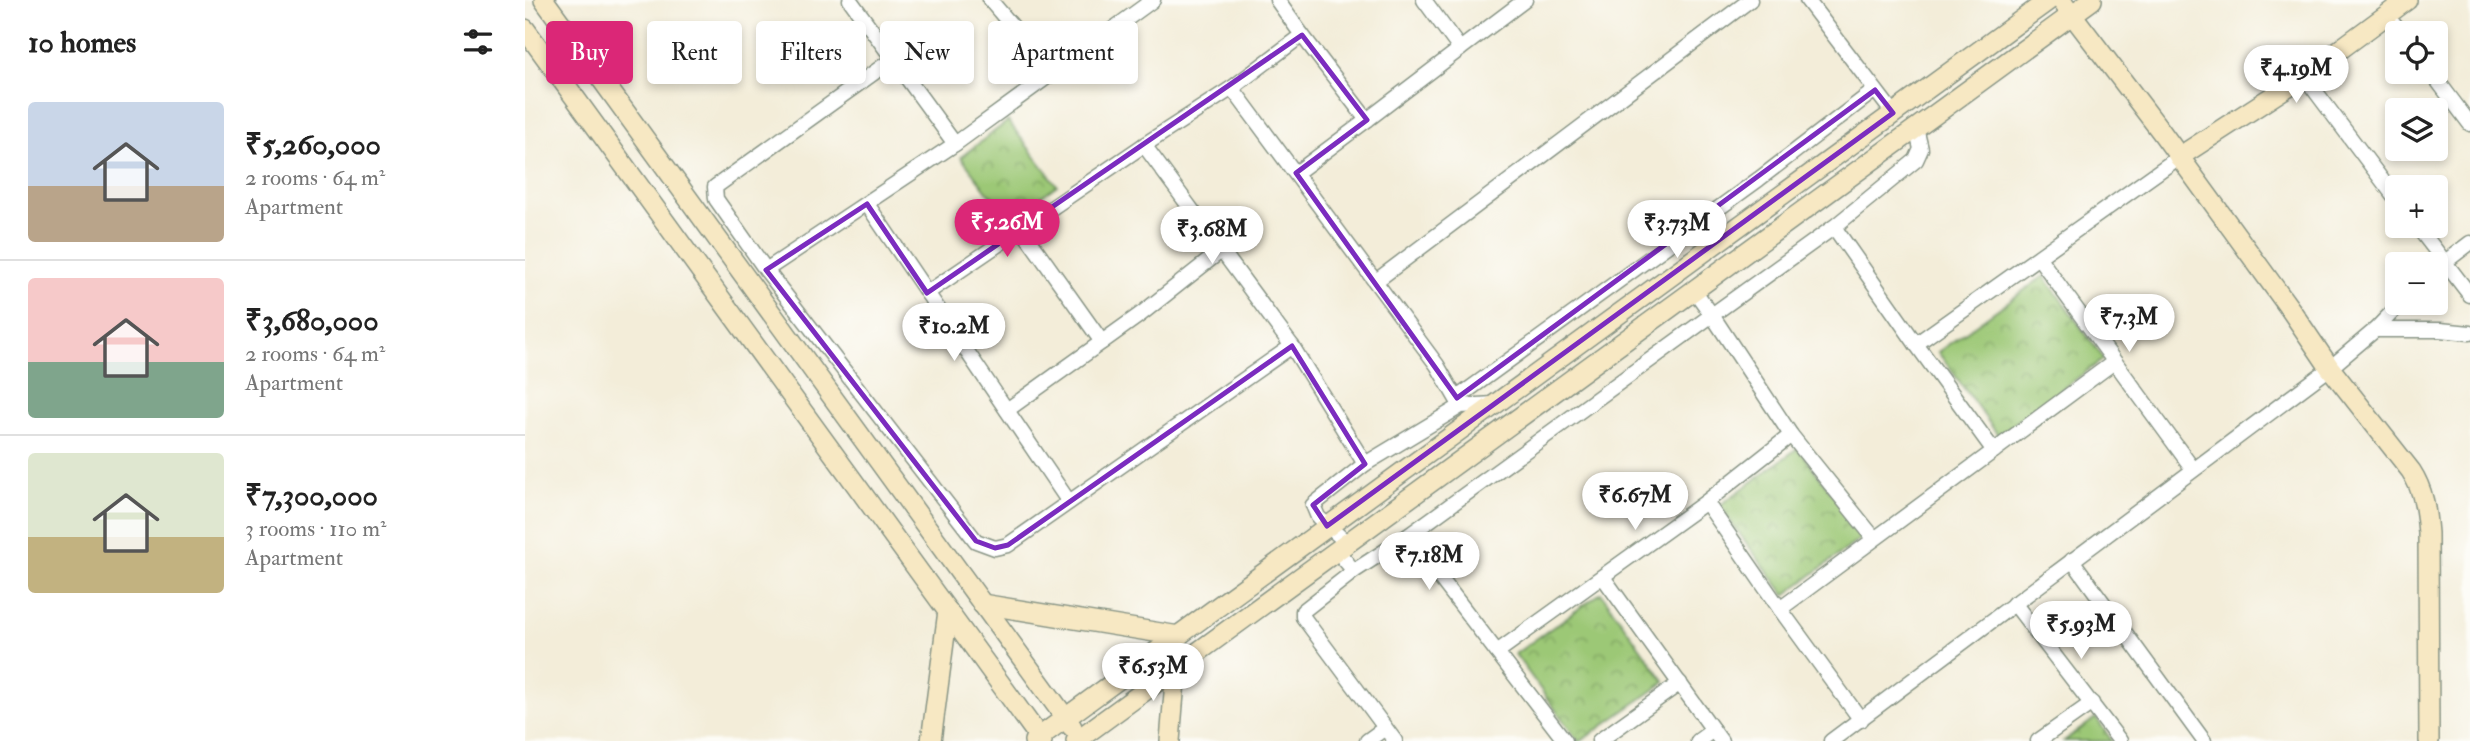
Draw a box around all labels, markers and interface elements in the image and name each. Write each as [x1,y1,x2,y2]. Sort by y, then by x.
chip: Buy [546,21,633,84]
chip: Rent [647,21,742,84]
chip: Filters [756,21,866,84]
chip: New [880,21,974,84]
chip: Apartment [988,21,1138,84]
map controls [2385,21,2448,315]
button: locate [2385,21,2448,84]
icon: filters [459,23,497,61]
text: 10 homes [28,24,136,61]
pin: ₹4.19M [2239,46,2353,105]
text: ₹4.19M [2260,53,2332,82]
button: layers [2385,98,2448,161]
text: ₹5,260,000 [245,126,381,163]
icon: home [84,130,168,214]
text: 2 rooms · 64 m² [245,163,385,192]
button: + [2385,175,2448,238]
text: Apartment [245,192,343,221]
pin: ₹5.26M [950,200,1064,259]
pin: ₹3.73M [1620,201,1734,260]
pin: ₹3.68M [1155,206,1269,266]
text: ₹5.26M [971,207,1043,236]
text: ₹3.73M [1643,208,1711,237]
text: ₹3.68M [1176,214,1248,243]
button: − [2385,252,2448,315]
pin: ₹7.3M [2080,294,2178,354]
text: ₹3,680,000 [245,302,379,339]
text: ₹7.3M [2100,302,2158,331]
pin: ₹10.2M [897,304,1011,363]
icon: home [84,306,168,390]
text: ₹10.2M [918,311,990,340]
text: 2 rooms · 64 m² [245,339,385,368]
text: Apartment [245,368,343,397]
pin: ₹6.67M [1578,472,1692,532]
text: ₹7,300,000 [245,477,378,514]
text: ₹6.67M [1598,480,1672,509]
icon: home [84,481,168,565]
text: 3 rooms · 110 m² [245,514,386,543]
pin: ₹7.18M [1372,532,1486,592]
text: ₹7.18M [1395,540,1463,569]
text: Apartment [245,543,343,572]
pin: ₹5.93M [2024,602,2138,661]
text: ₹5.93M [2046,609,2116,638]
pin: ₹6.53M [1096,644,1210,703]
text: ₹6.53M [1118,651,1188,680]

